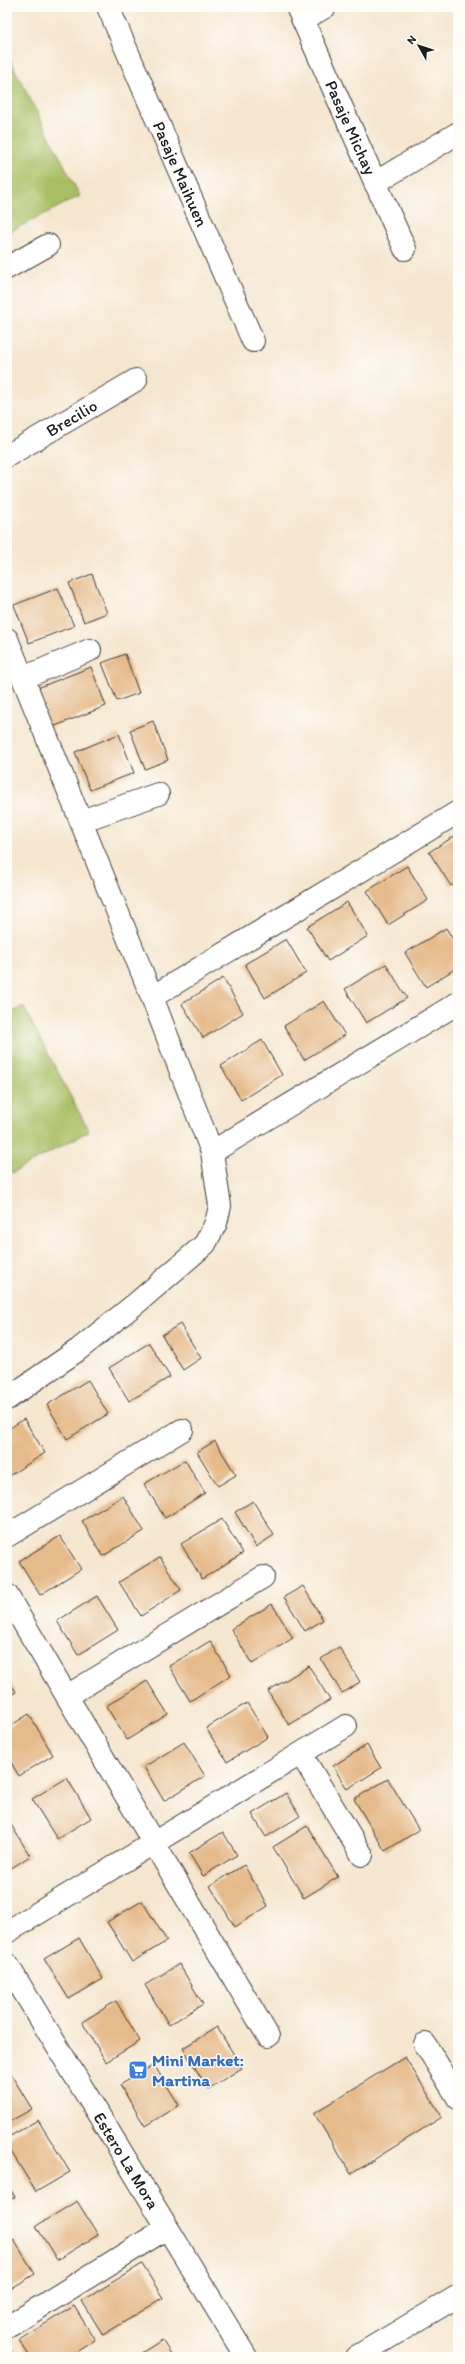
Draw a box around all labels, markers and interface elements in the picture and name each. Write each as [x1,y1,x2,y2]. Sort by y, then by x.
north arrow [399,26,439,66]
text: N [404,33,419,47]
street label: Pasaje Michay [321,77,381,178]
street label: Pasaje Maihuen [149,118,212,230]
street label: Brecilio [42,395,101,441]
place label: Mini Market: Martina [152,2050,244,2090]
supermarket icon: Mini Market: Martina [127,2059,149,2081]
street label: Estero La Mora [90,2109,163,2212]

